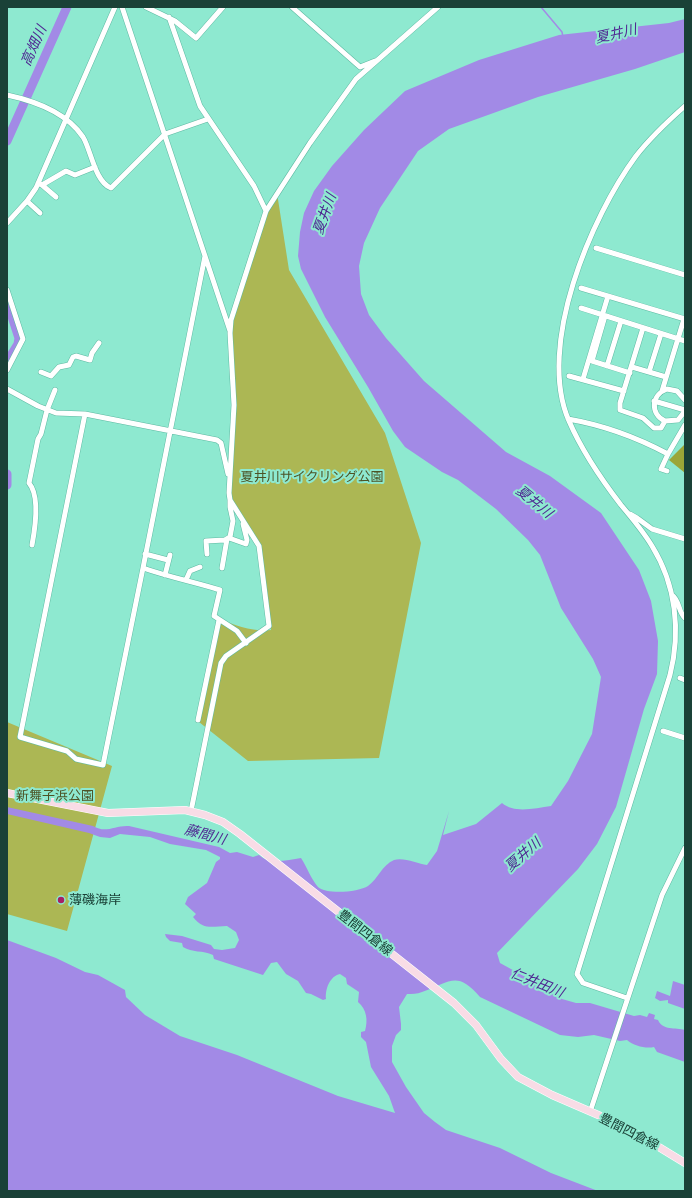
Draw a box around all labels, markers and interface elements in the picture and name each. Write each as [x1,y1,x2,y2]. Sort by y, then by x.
water label: 夏井川 [594,21,638,47]
water label: 高畑川 [18,23,50,69]
water label: 夏井川 [310,191,340,237]
park label: 夏井川サイクリング公園 [241,469,383,485]
water label: 夏井川 [512,482,556,522]
park label: 新舞子浜公園 [16,788,94,804]
water label: 藤間川 [183,821,227,849]
water label: 夏井川 [502,835,544,875]
place label: 薄磯海岸 [69,892,121,908]
marker: 薄磯海岸 [56,895,66,905]
street label: 豊間四倉線 [335,907,395,959]
water label: 仁井田川 [508,965,566,1001]
street label: 豊間四倉線 [597,1110,661,1154]

